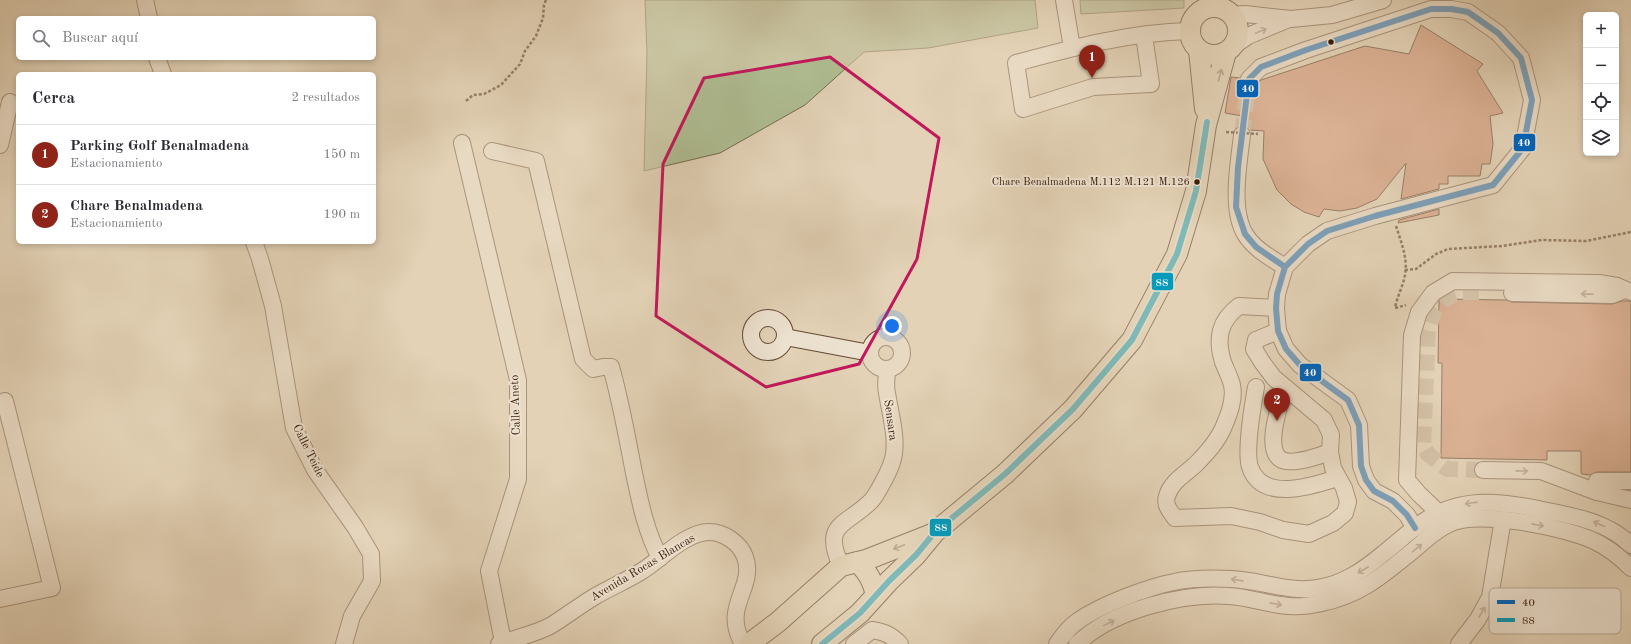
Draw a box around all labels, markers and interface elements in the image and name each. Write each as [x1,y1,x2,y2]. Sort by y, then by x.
map controls [1583,12,1619,156]
button: + [1583,12,1619,48]
search box [16,16,376,60]
icon: search [30,27,52,49]
one-way arrow [1254,27,1266,35]
text: Buscar aquí [62,31,138,46]
unlabelled marker [1326,37,1336,47]
pin: 1 [1079,45,1105,78]
button: − [1583,48,1619,84]
one-way arrow [1216,68,1224,81]
line badge: 40 [1236,79,1259,98]
text: 40 [1242,84,1254,95]
button: locate [1583,84,1619,120]
text: Cerca [32,90,75,107]
text: 2 resultados [292,91,360,104]
button: layers [1583,120,1619,156]
line badge: 40 [1513,133,1536,152]
text: 40 [1518,138,1530,149]
text: Parking Golf Benalmadena [70,139,249,154]
text: 1 [41,148,49,161]
text: 150 m [323,148,360,161]
text: Estacionamiento [70,157,162,170]
place label: Chare Benalmadena M.112 M.121 M.126 [992,177,1190,188]
marker: Chare Benalmadena M.112 M.121 M.126 [1192,177,1202,187]
text: Chare Benalmadena [70,199,203,214]
text: 2 [41,208,49,221]
text: 190 m [323,208,360,221]
text: Estacionamiento [70,217,162,230]
line badge: 88 [1151,272,1174,291]
text: 88 [1156,278,1168,289]
one-way arrow [1581,290,1594,298]
your location [882,316,902,336]
line badge: 40 [1299,363,1322,382]
text: 40 [1304,368,1316,379]
street label: Calle Aneto [509,374,523,436]
pin: 2 [1264,388,1290,421]
street label: Sensara [881,399,899,441]
street label: Calle Teide [290,422,326,480]
one-way arrow [1515,467,1528,474]
one-way arrow [1465,499,1478,507]
line badge: 88 [929,518,952,537]
one-way arrow [1593,520,1605,527]
one-way arrow [1531,521,1544,529]
text: 88 [935,523,947,534]
street label: Avenida Rocas Blancas [589,532,697,604]
one-way arrow [1411,543,1422,552]
one-way arrow [894,544,906,552]
one-way arrow [1357,566,1369,574]
one-way arrow [1231,576,1244,584]
legend [1489,588,1621,634]
text: 40 [1522,598,1535,609]
one-way arrow [1269,600,1282,608]
one-way arrow [1478,606,1486,618]
text: 88 [1522,616,1535,627]
one-way arrow [1103,618,1115,626]

